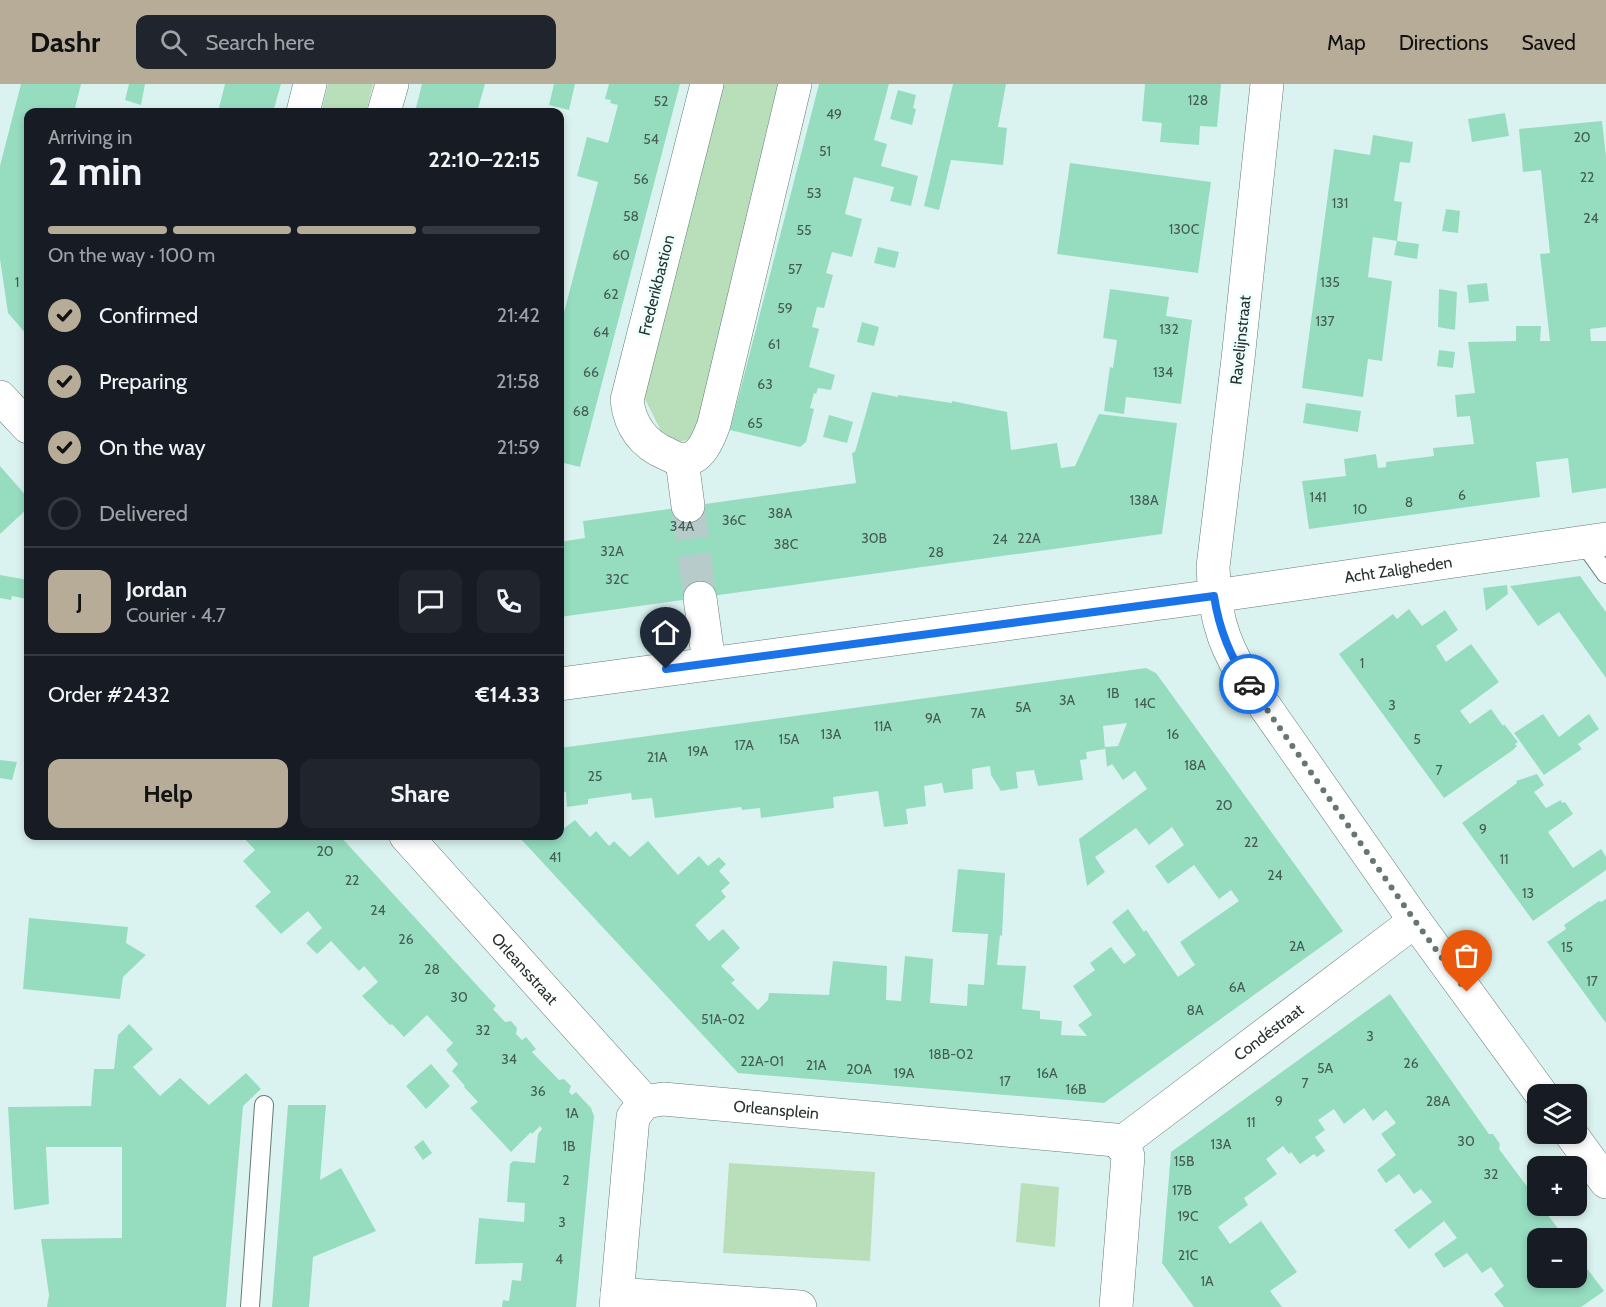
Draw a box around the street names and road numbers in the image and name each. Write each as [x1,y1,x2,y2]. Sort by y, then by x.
street label: Frederikbastion [635,233,678,337]
street label: Ravelijnstraat [1226,294,1255,386]
street label: Acht Zaligheden [1343,552,1454,587]
street label: Orleansstraat [487,929,562,1009]
street label: Condéstraat [1230,1000,1308,1065]
street label: Orleansplein [733,1096,820,1123]

